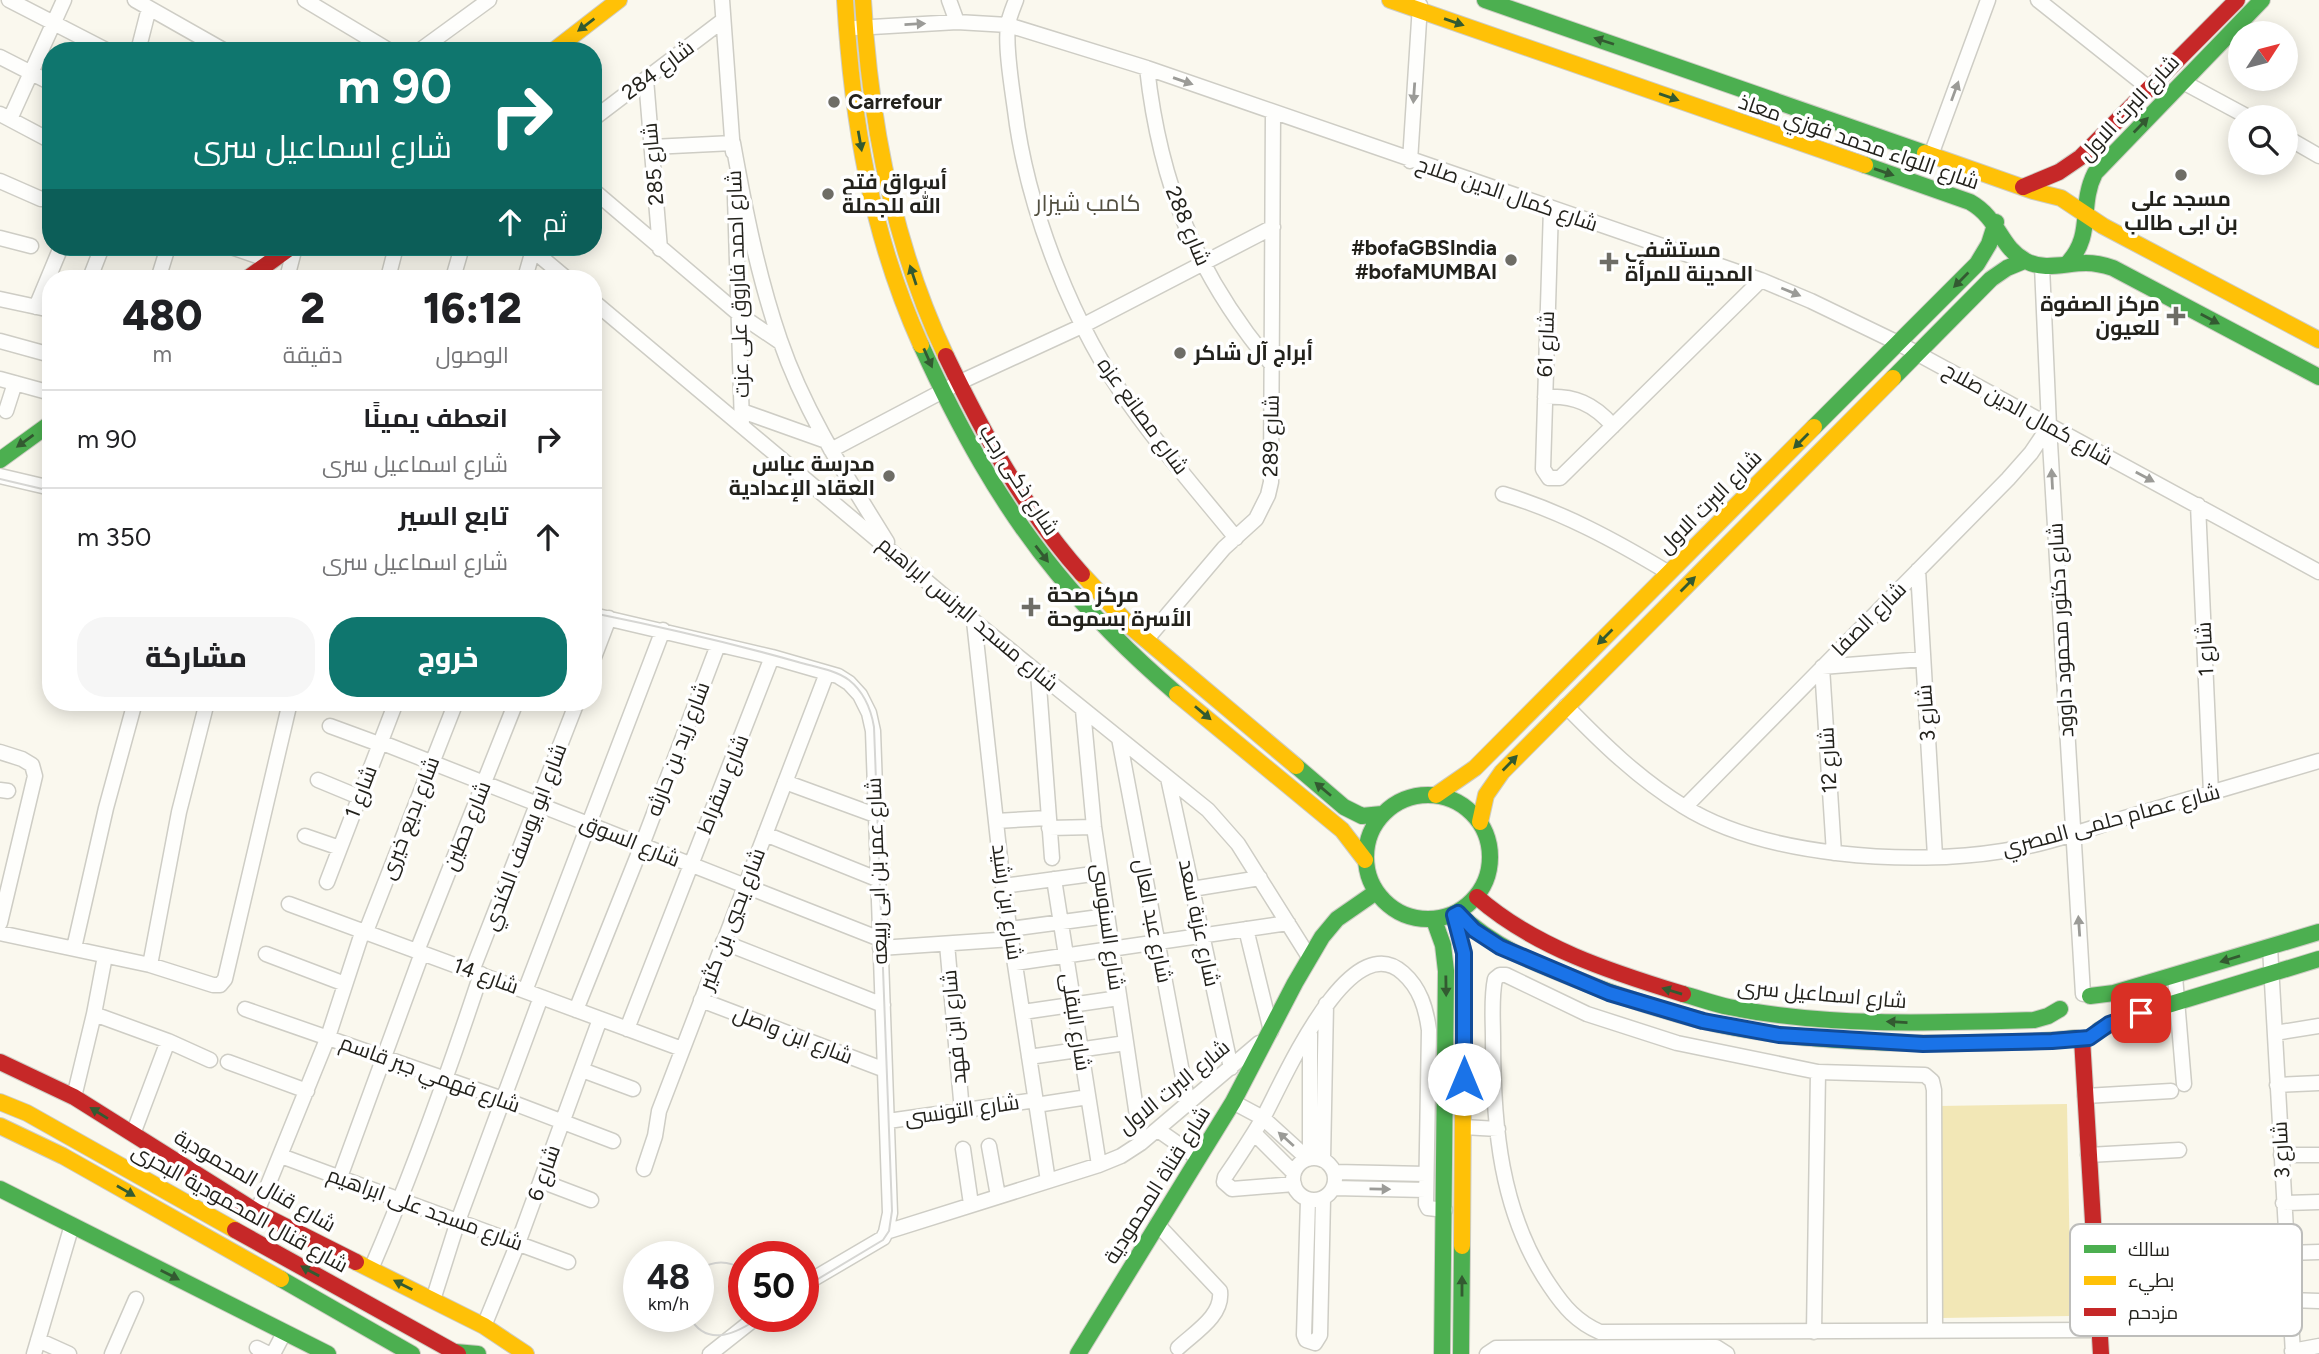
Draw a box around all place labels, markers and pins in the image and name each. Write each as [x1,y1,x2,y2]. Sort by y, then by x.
place label: Carrefour [848,89,942,114]
marker: Carrefour [826,94,842,110]
marker: مسجد على بن ابى طالب [2173,167,2189,183]
place label: أسواق فتح الله للجملة [842,168,947,218]
marker: أسواق فتح الله للجملة [820,186,836,202]
place label: مسجد على بن ابى طالب [2124,186,2238,235]
place label: #bofaGBSIndia #bofaMUMBAI [1351,235,1497,284]
place label: مستشفى المدينة للمرأة [1625,237,1753,286]
marker: #bofaGBSIndia #bofaMUMBAI [1503,252,1519,268]
marker: مستشفى المدينة للمرأة [1599,252,1619,272]
place label: مركز الصفوة للعيون [2040,291,2160,341]
marker: مركز الصفوة للعيون [2166,306,2186,326]
place label: أبراج آل شاكر [1193,339,1313,367]
marker: أبراج آل شاكر [1172,345,1188,361]
place label: مدرسة عباس العقاد الإعدادية [729,451,875,502]
marker: مدرسة عباس العقاد الإعدادية [881,468,897,484]
place label: مركز صحة الأسرة بسموحة [1047,582,1192,632]
marker: مركز صحة الأسرة بسموحة [1021,597,1041,617]
pin [2111,983,2171,1043]

